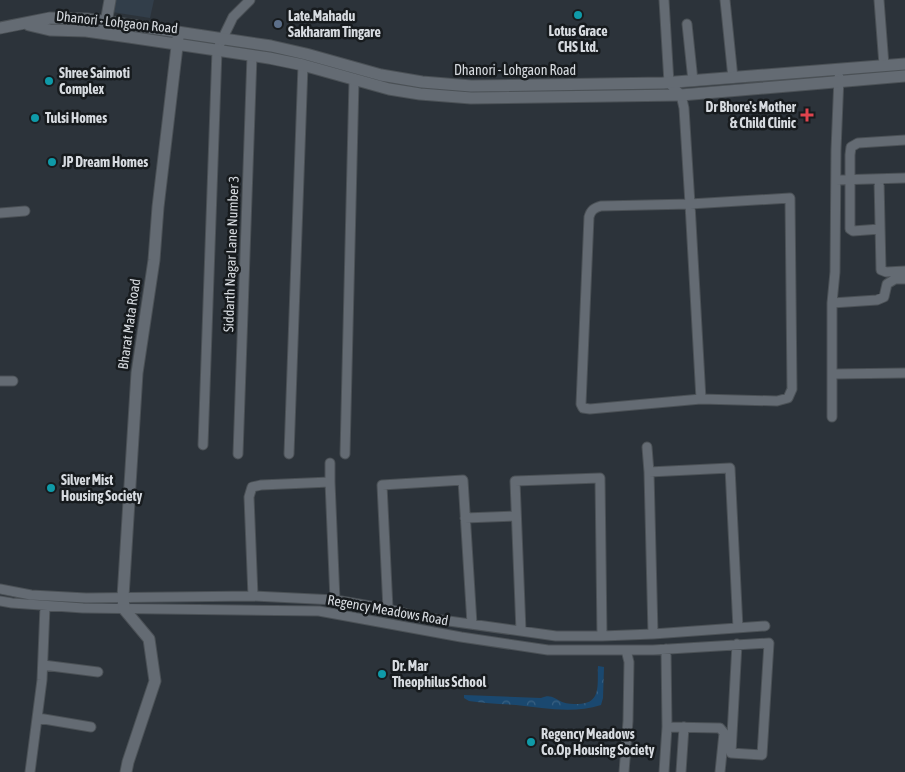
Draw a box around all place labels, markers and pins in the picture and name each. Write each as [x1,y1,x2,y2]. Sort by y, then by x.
place label: Late.Mahadu Sakharam Tingare [288,8,381,40]
marker: Lotus Grace CHS Ltd. [572,9,584,21]
marker: Late.Mahadu Sakharam Tingare [272,18,284,30]
place label: Lotus Grace CHS Ltd. [549,23,607,55]
place label: Shree Saimoti Complex [59,65,130,97]
marker: Shree Saimoti Complex [43,75,55,87]
place label: Dr Bhore's Mother & Child Clinic [706,99,797,131]
marker: Dr Bhore's Mother & Child Clinic [800,108,814,122]
place label: Tulsi Homes [45,110,107,126]
marker: Tulsi Homes [29,112,41,124]
place label: JP Dream Homes [61,154,148,170]
marker: JP Dream Homes [46,156,58,168]
place label: Silver Mist Housing Society [61,472,143,504]
marker: Silver Mist Housing Society [45,482,57,494]
place label: Dr. Mar Theophilus School [392,658,487,690]
marker: Dr. Mar Theophilus School [376,668,388,680]
place label: Regency Meadows Co.Op Housing Society [541,726,655,758]
marker: Regency Meadows Co.Op Housing Society [525,736,537,748]

